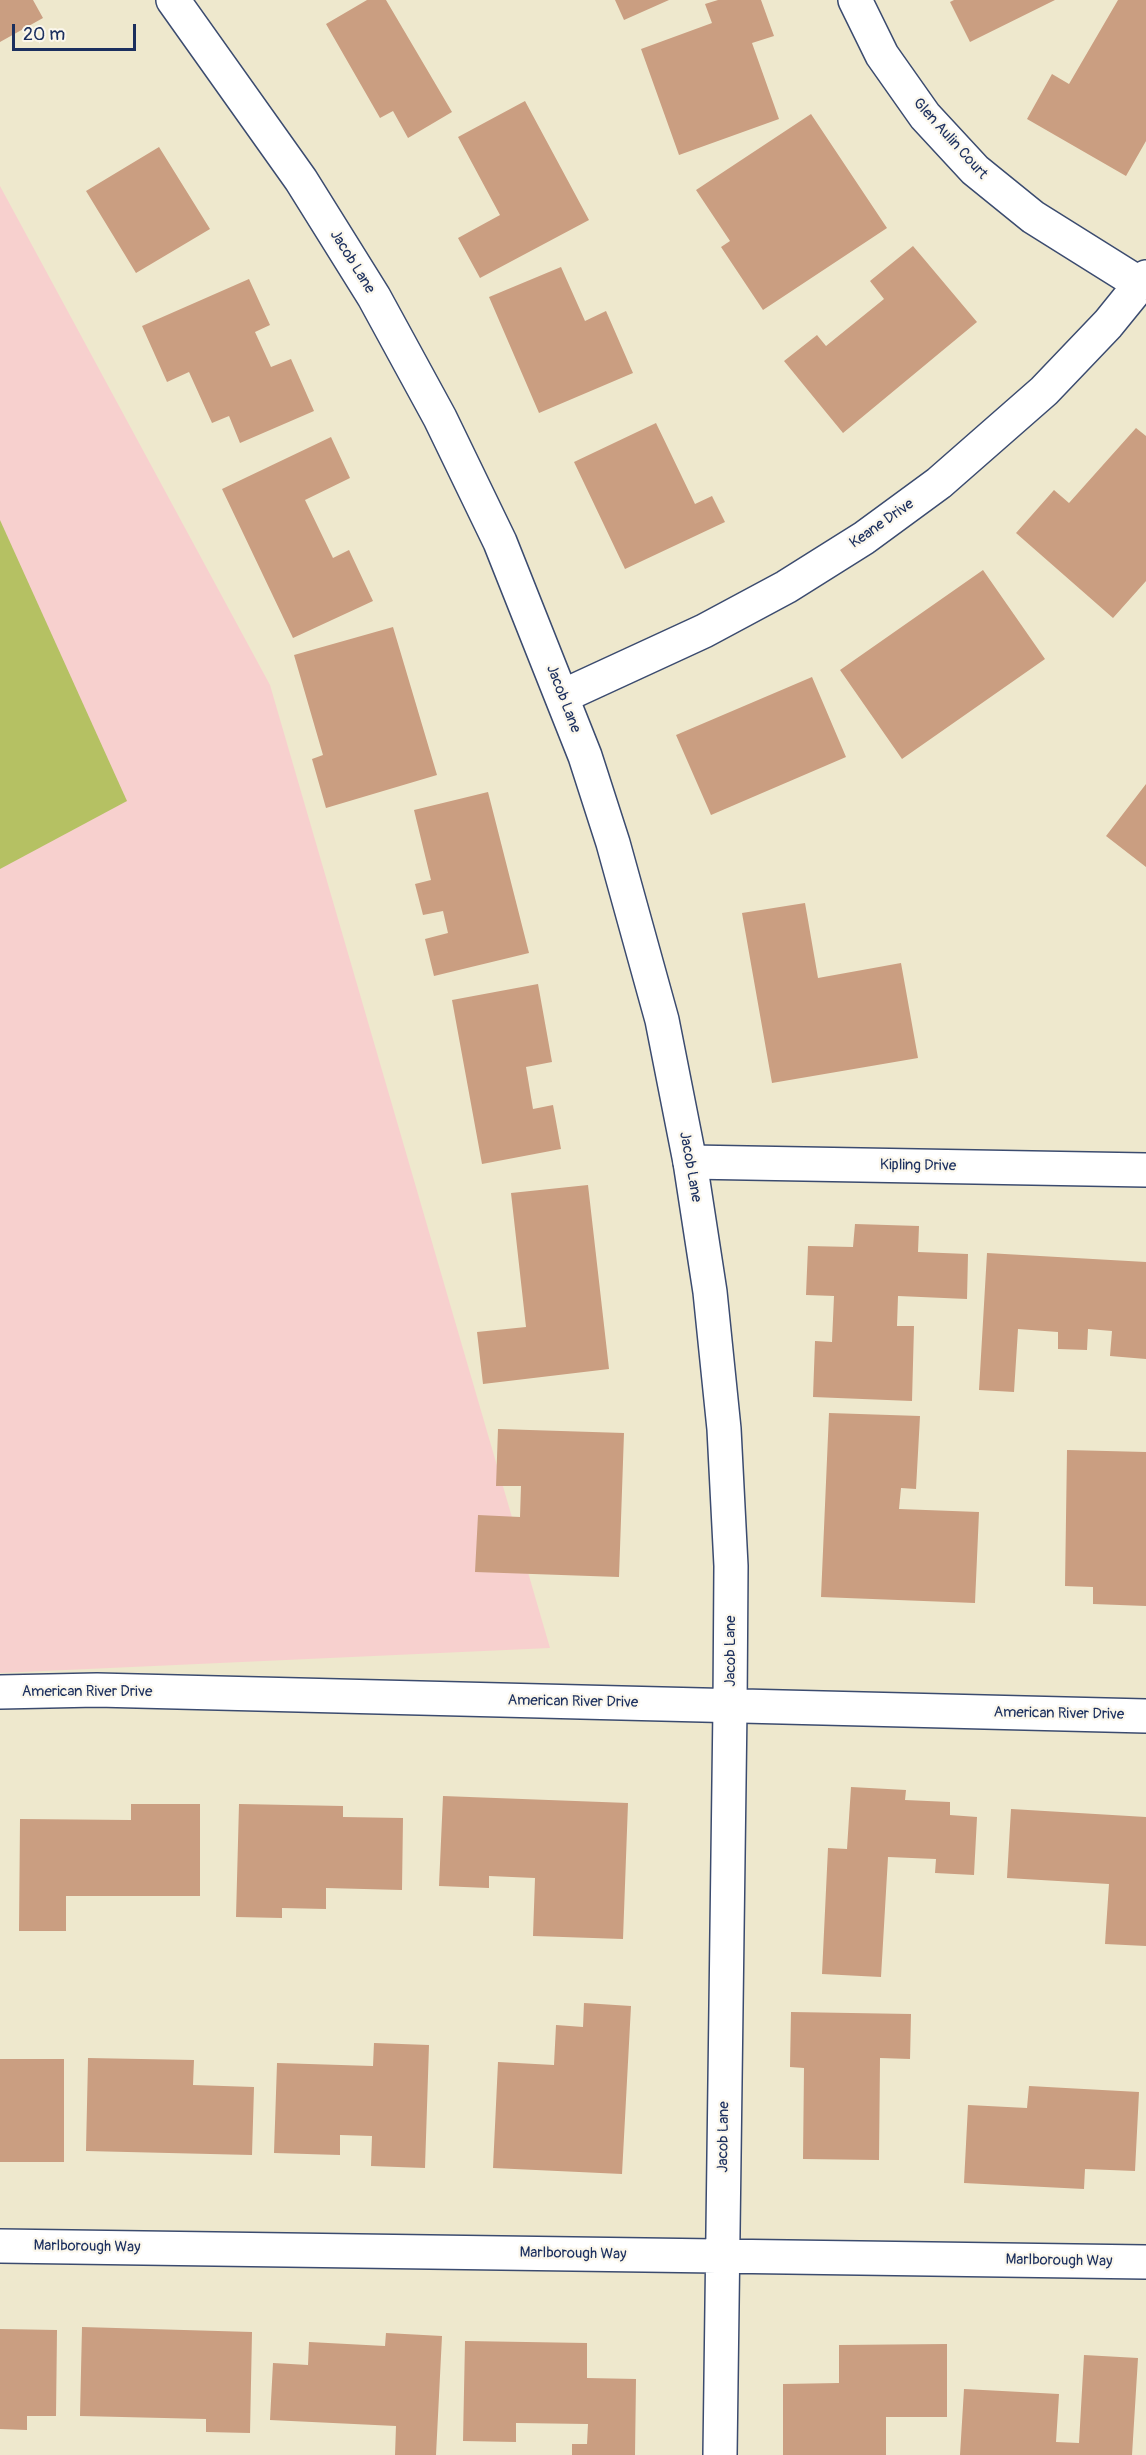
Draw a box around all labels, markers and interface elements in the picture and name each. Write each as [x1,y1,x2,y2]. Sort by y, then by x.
scale bar [15,12,140,50]
text: 20 m [23,23,65,46]
street label: Glen Aulin Court [909,95,991,183]
street label: Jacob Lane [325,227,379,297]
street label: Keane Drive [846,495,918,553]
street label: Jacob Lane [542,662,584,736]
street label: Jacob Lane [675,1130,705,1204]
street label: Kipling Drive [880,1156,956,1176]
street label: Jacob Lane [722,1615,740,1687]
street label: American River Drive [22,1683,152,1701]
street label: American River Drive [508,1692,638,1712]
street label: American River Drive [994,1704,1124,1724]
street label: Jacob Lane [714,2101,734,2173]
street label: Marlborough Way [33,2237,141,2257]
street label: Marlborough Way [519,2244,627,2264]
street label: Marlborough Way [1005,2251,1113,2271]

